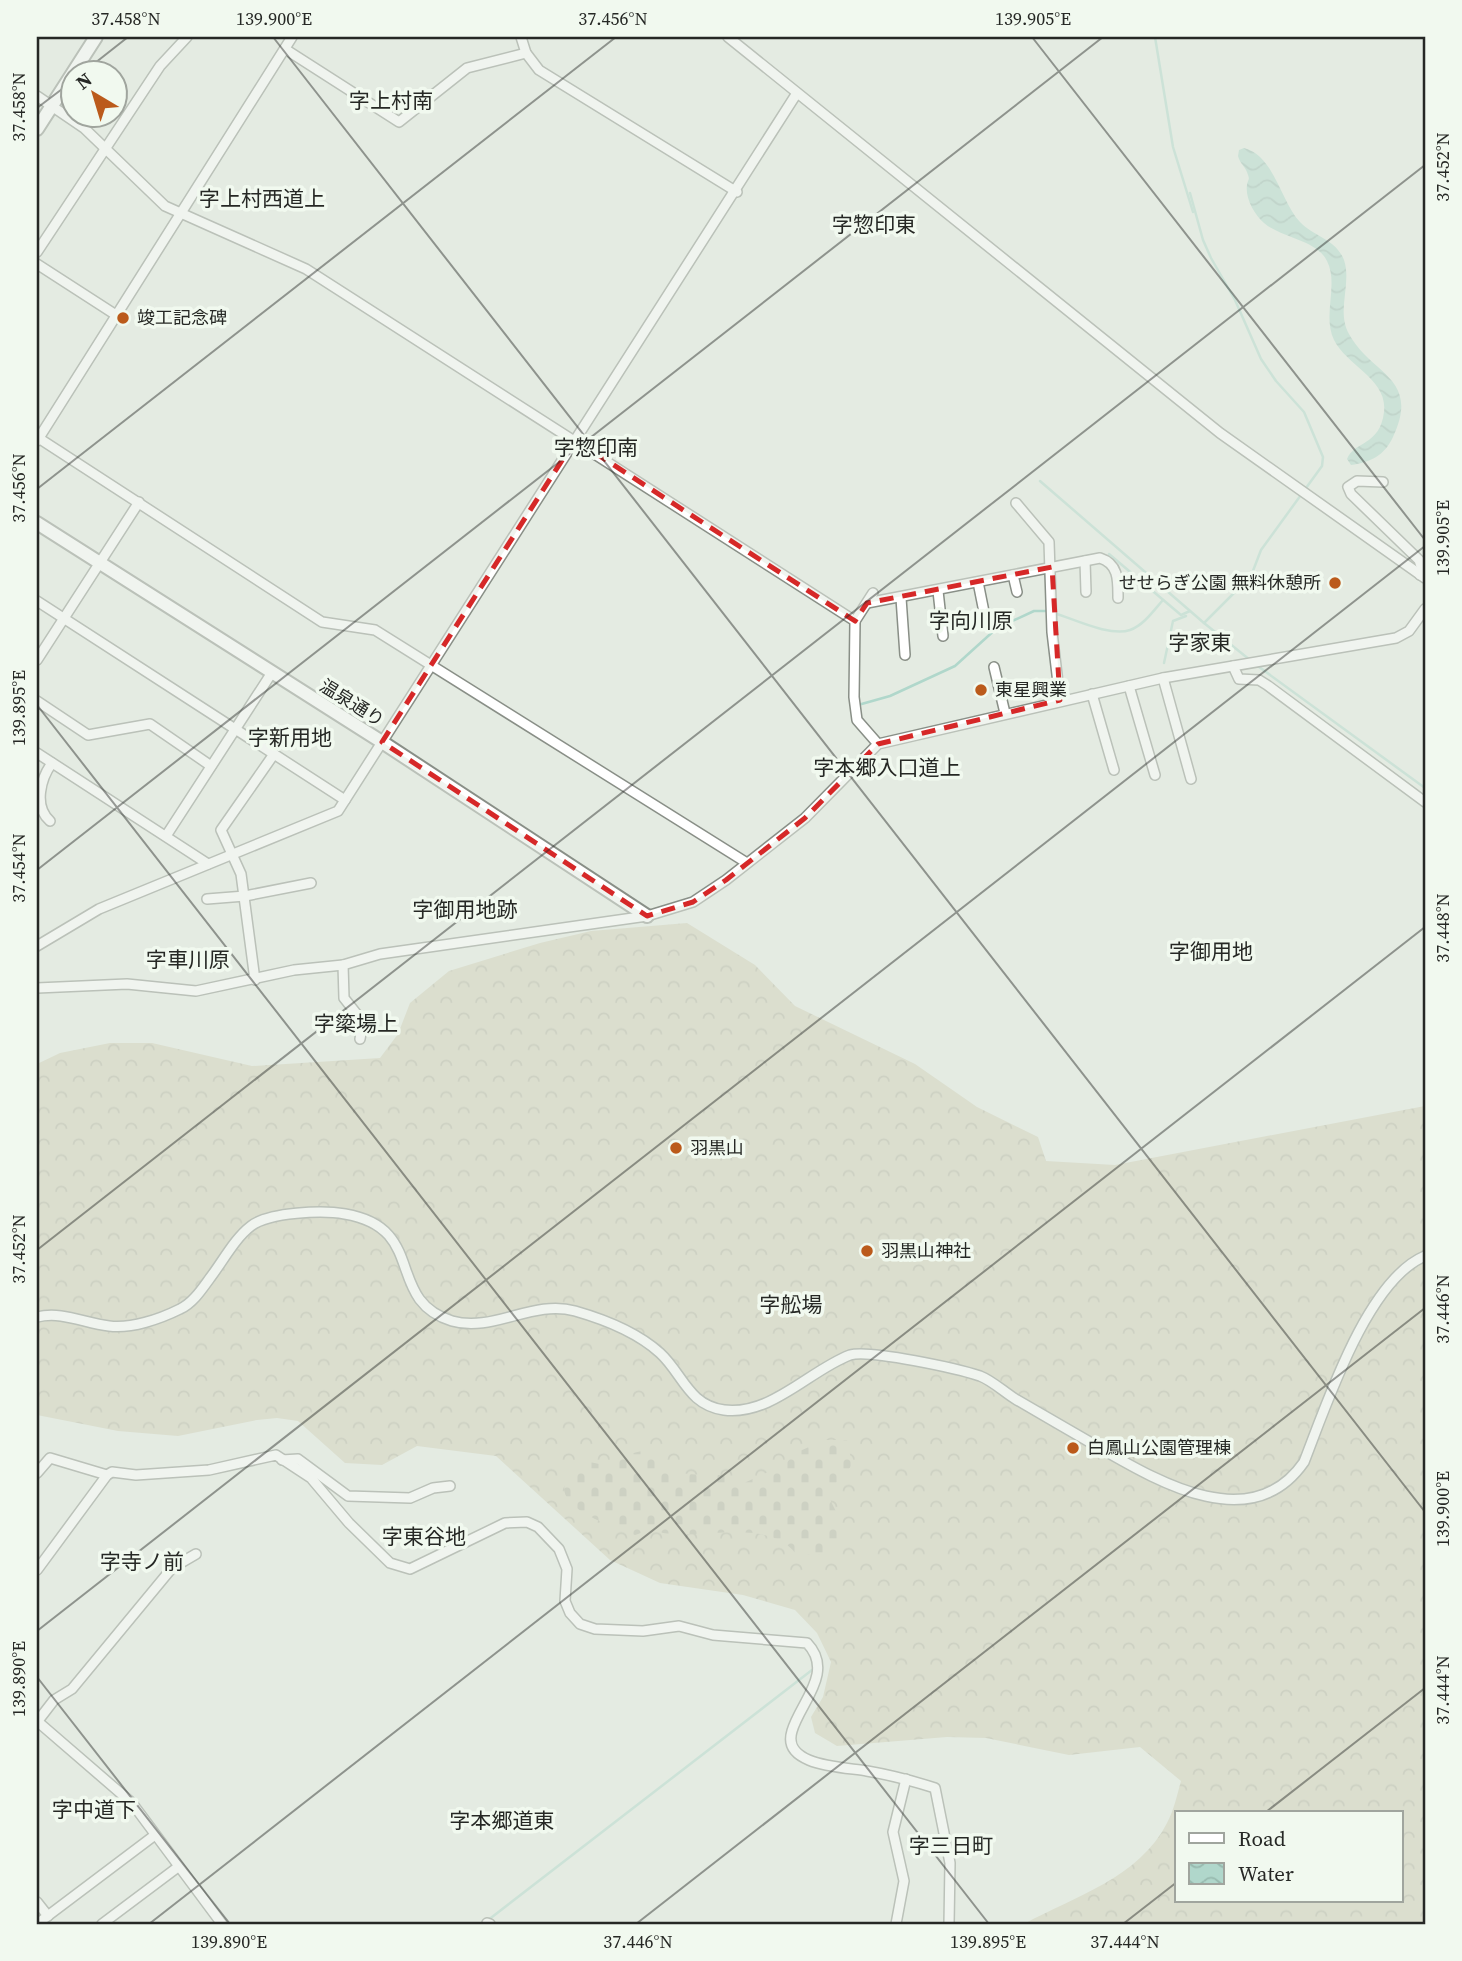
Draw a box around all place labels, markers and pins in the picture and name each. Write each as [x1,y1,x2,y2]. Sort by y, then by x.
place label: 竣工記念碑 [137,305,227,330]
marker: 竣工記念碑 [115,310,131,326]
place label: せせらぎ公園 無料休憩所 [1119,570,1321,595]
marker: せせらぎ公園 無料休憩所 [1327,575,1343,591]
place label: 東星興業 [995,677,1067,702]
marker: 東星興業 [973,682,989,698]
place label: 羽黒山 [690,1135,744,1160]
marker: 羽黒山 [668,1140,684,1156]
place label: 羽黒山神社 [881,1238,971,1263]
marker: 羽黒山神社 [859,1243,875,1259]
place label: 白鳳山公園管理棟 [1087,1435,1231,1460]
marker: 白鳳山公園管理棟 [1065,1440,1081,1456]

